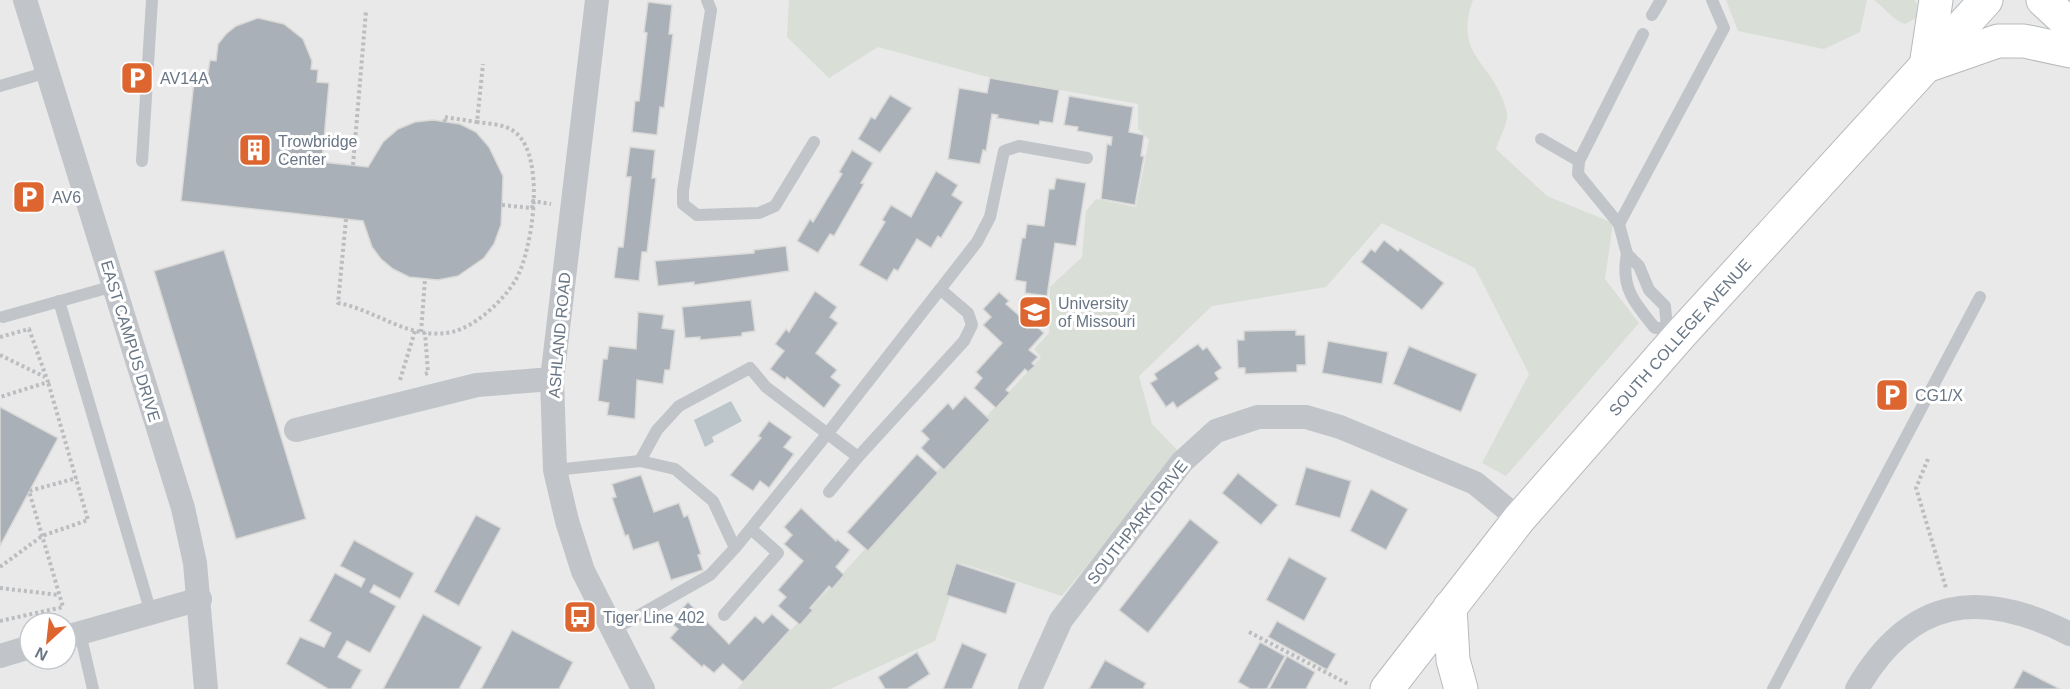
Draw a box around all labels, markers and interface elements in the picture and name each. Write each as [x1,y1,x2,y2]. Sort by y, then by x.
parking icon: AV14A [119,60,155,96]
place label: AV14A [160,70,209,87]
building icon: Trowbridge Center [237,132,273,168]
place label: Trowbridge Center [278,133,358,168]
parking icon: AV6 [11,179,47,215]
place label: AV6 [52,189,81,206]
street label: SOUTH COLLEGE AVENUE [1606,255,1754,419]
street label: EAST CAMPUS DRIVE [98,258,163,424]
street label: ASHLAND ROAD [546,271,573,399]
school or university icon: University of Missouri [1017,294,1053,330]
place label: University of Missouri [1058,295,1135,330]
parking icon: CG1/X [1874,377,1910,413]
place label: CG1/X [1915,387,1963,404]
street label: SOUTHPARK DRIVE [1084,457,1191,587]
bus stop icon: Tiger Line 402 [562,599,598,635]
place label: Tiger Line 402 [603,609,705,626]
north arrow [18,611,78,671]
text: N [32,644,50,664]

